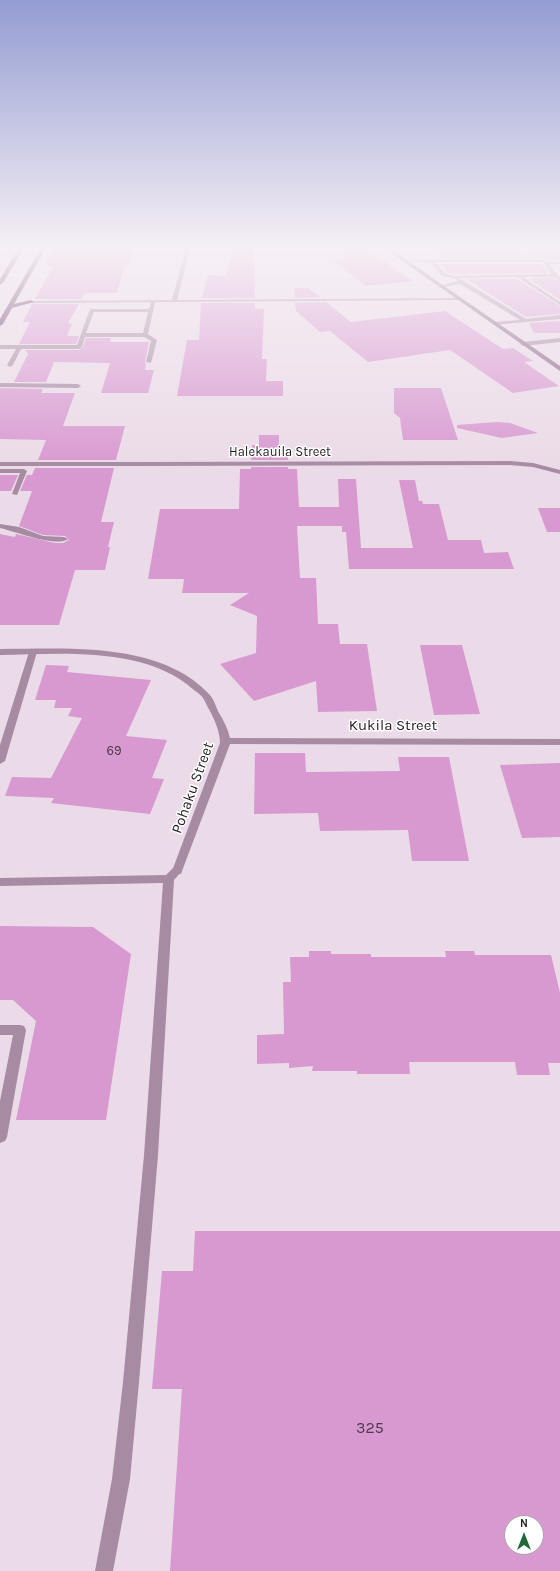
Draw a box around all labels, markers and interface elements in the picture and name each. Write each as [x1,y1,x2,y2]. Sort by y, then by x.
street label: Halekauila Street [229,444,331,460]
street label: Kukila Street [349,717,437,735]
street label: Pohaku Street [168,740,218,836]
house number: 69 [107,743,121,759]
house number: 325 [356,1418,384,1438]
north arrow [504,1515,544,1555]
text: N [520,1517,528,1530]

